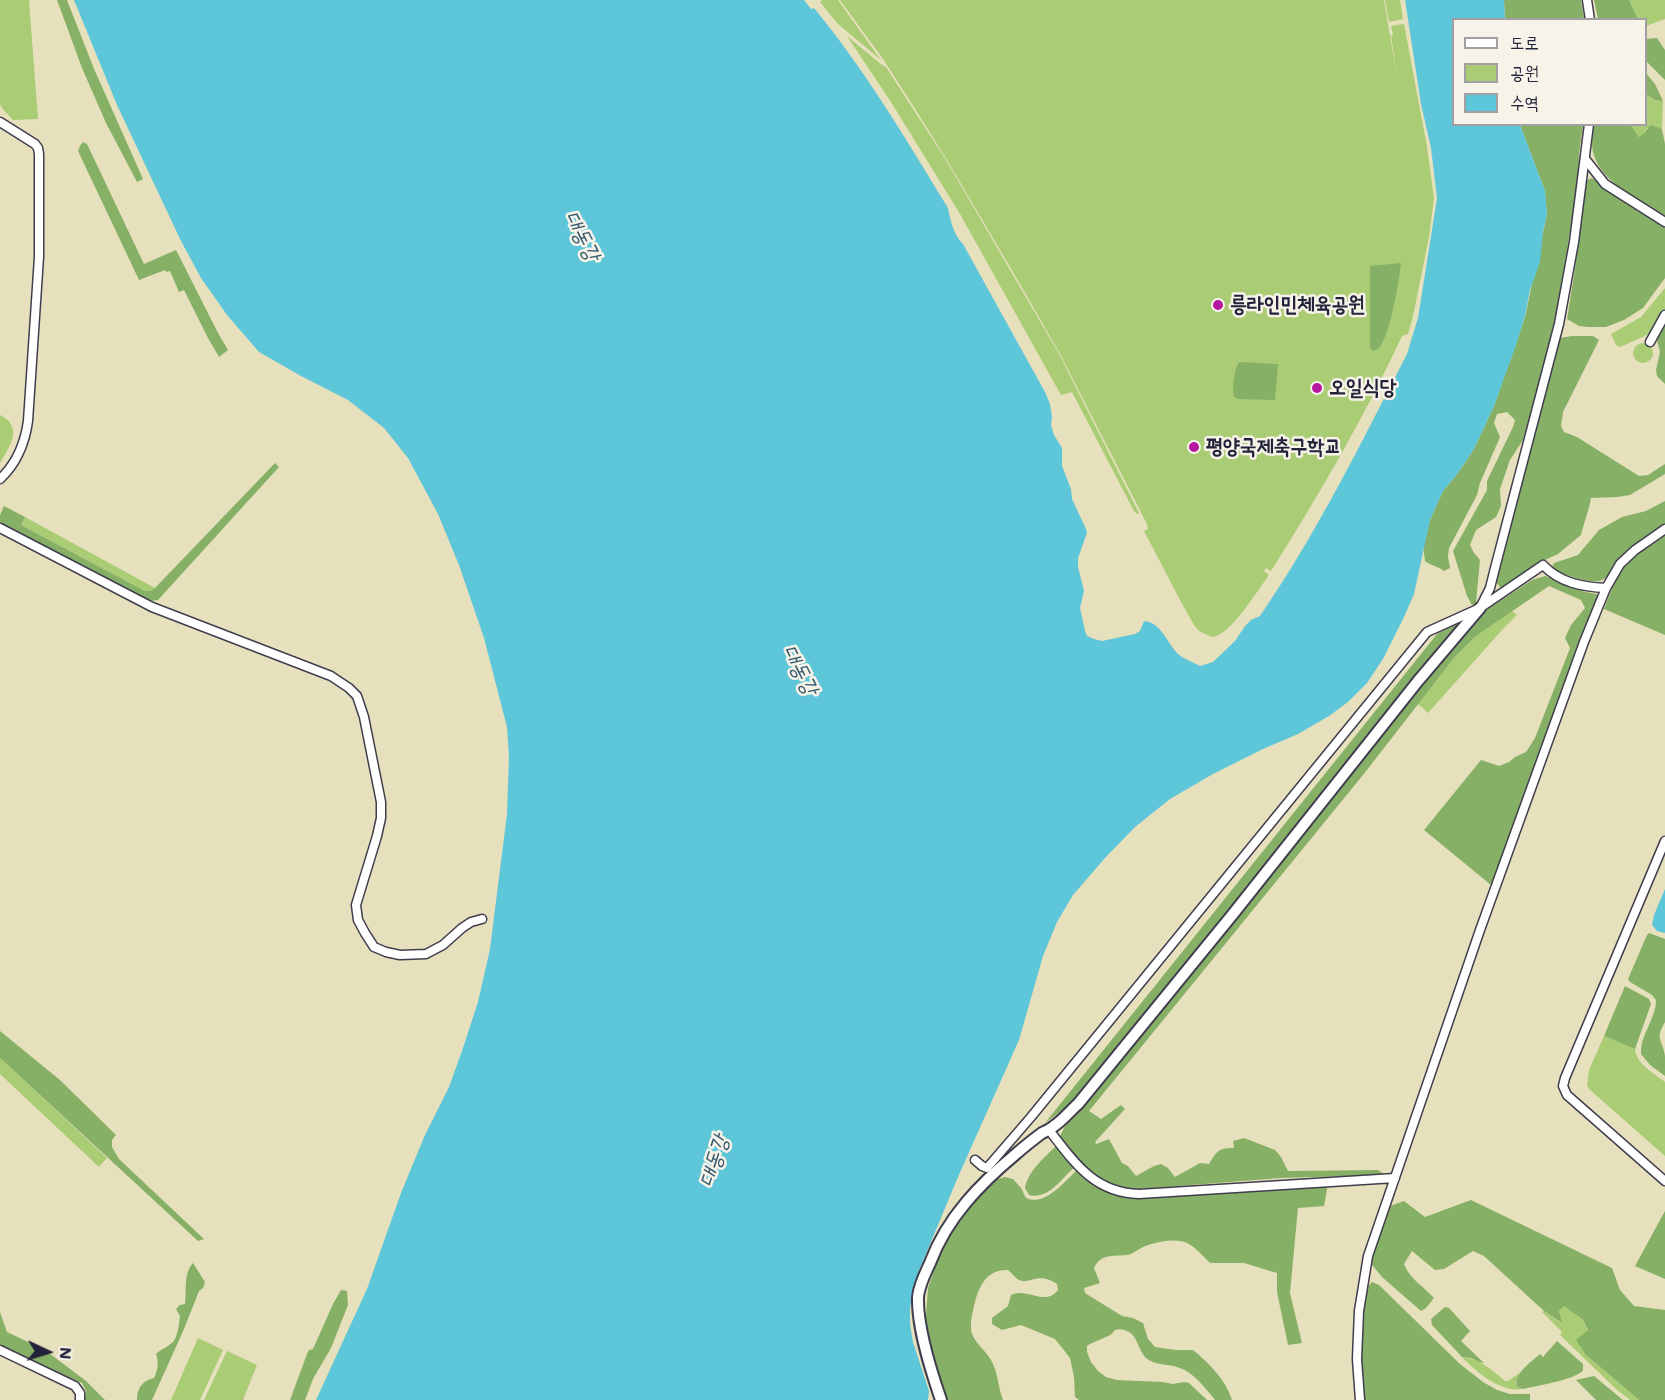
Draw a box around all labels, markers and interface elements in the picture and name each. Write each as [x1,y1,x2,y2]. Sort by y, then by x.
legend [1452,18,1647,126]
text: 도로 [1510,30,1539,54]
text: 공원 [1510,60,1539,84]
text: 수역 [1510,90,1539,114]
water label: 대동강 [558,206,606,266]
place label: 릉라인민체육공원 [1230,292,1365,318]
marker: 릉라인민체육공원 [1211,298,1225,312]
place label: 오일식당 [1329,375,1397,401]
marker: 오일식당 [1310,381,1324,395]
place label: 평양국제축구학교 [1206,434,1341,460]
marker: 평양국제축구학교 [1187,440,1201,454]
water label: 대동강 [776,640,824,700]
water label: 대동강 [693,1132,735,1190]
north arrow [18,1322,78,1382]
text: N [56,1346,77,1360]

